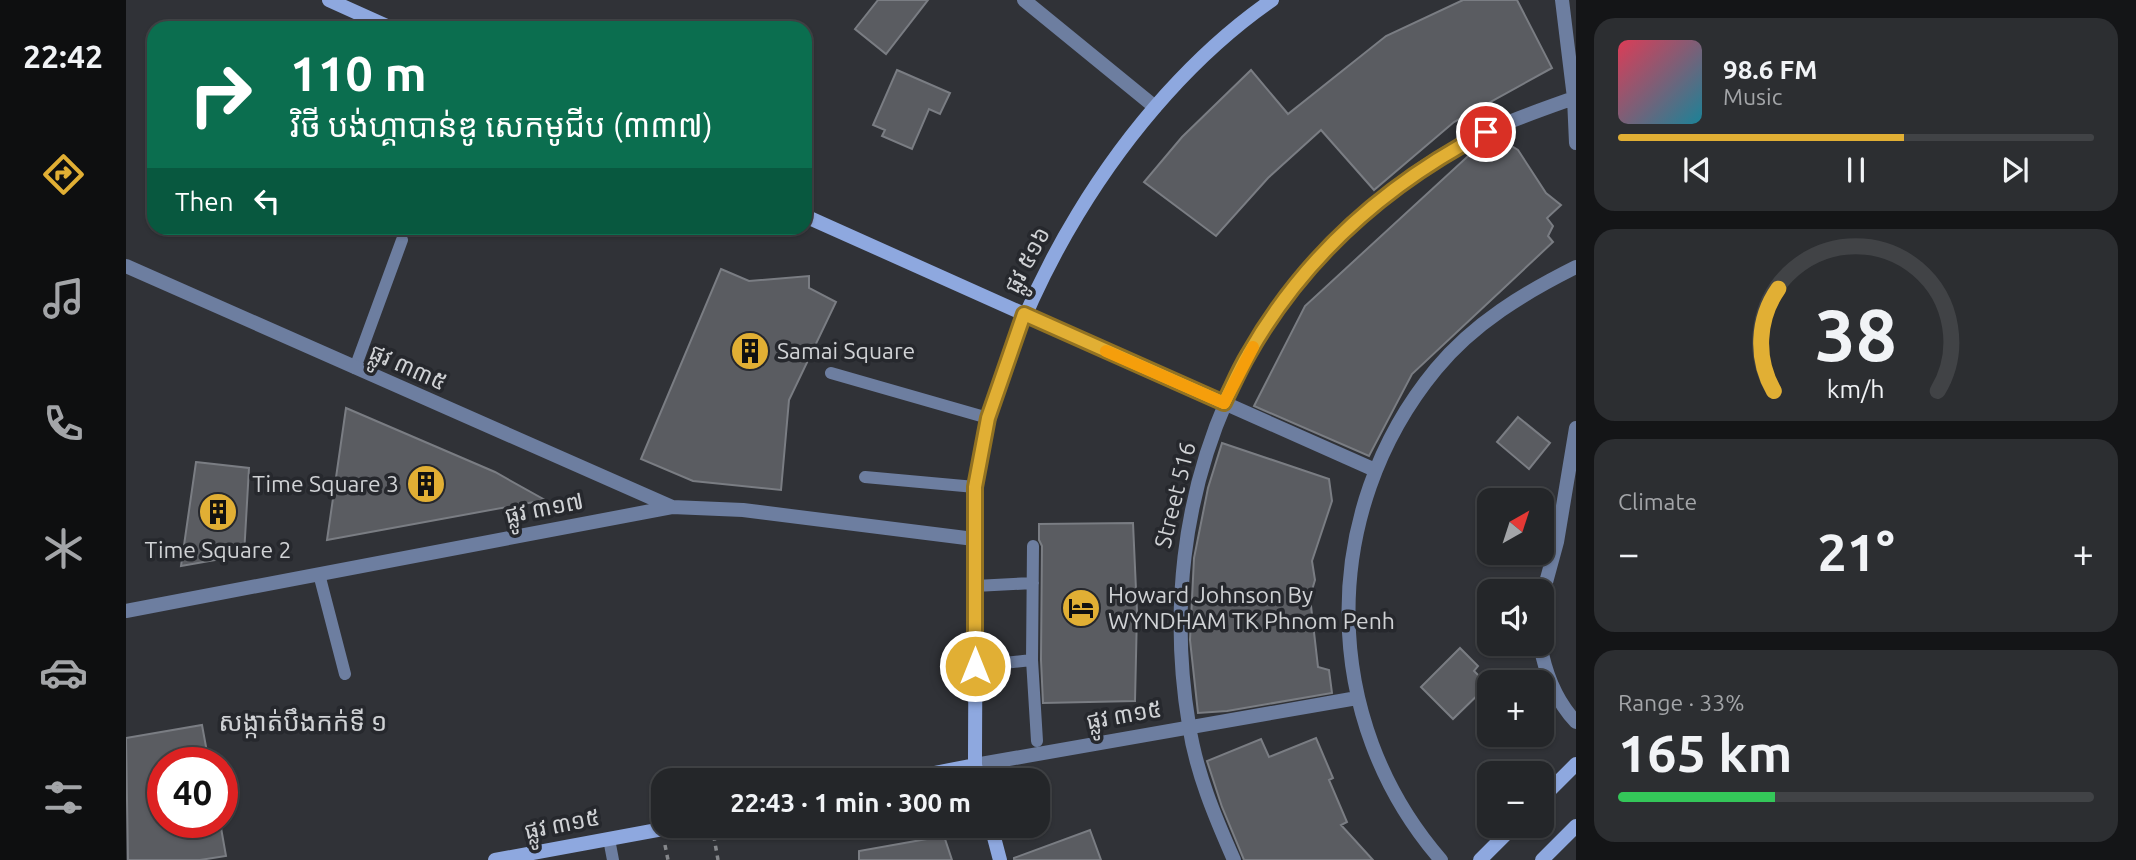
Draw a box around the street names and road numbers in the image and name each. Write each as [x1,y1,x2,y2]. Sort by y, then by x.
street label: ផ្លូវ ៥១៦ [999,222,1063,302]
street label: ផ្លូវ ៣៣៥ [362,339,451,404]
street label: Street 516 [1149,439,1200,550]
street label: ផ្លូវ ៣១៧ [502,488,587,537]
street label: ផ្លូវ ៣១៥ [1084,696,1165,743]
street label: ផ្លូវ ៣១៥ [522,804,604,853]

